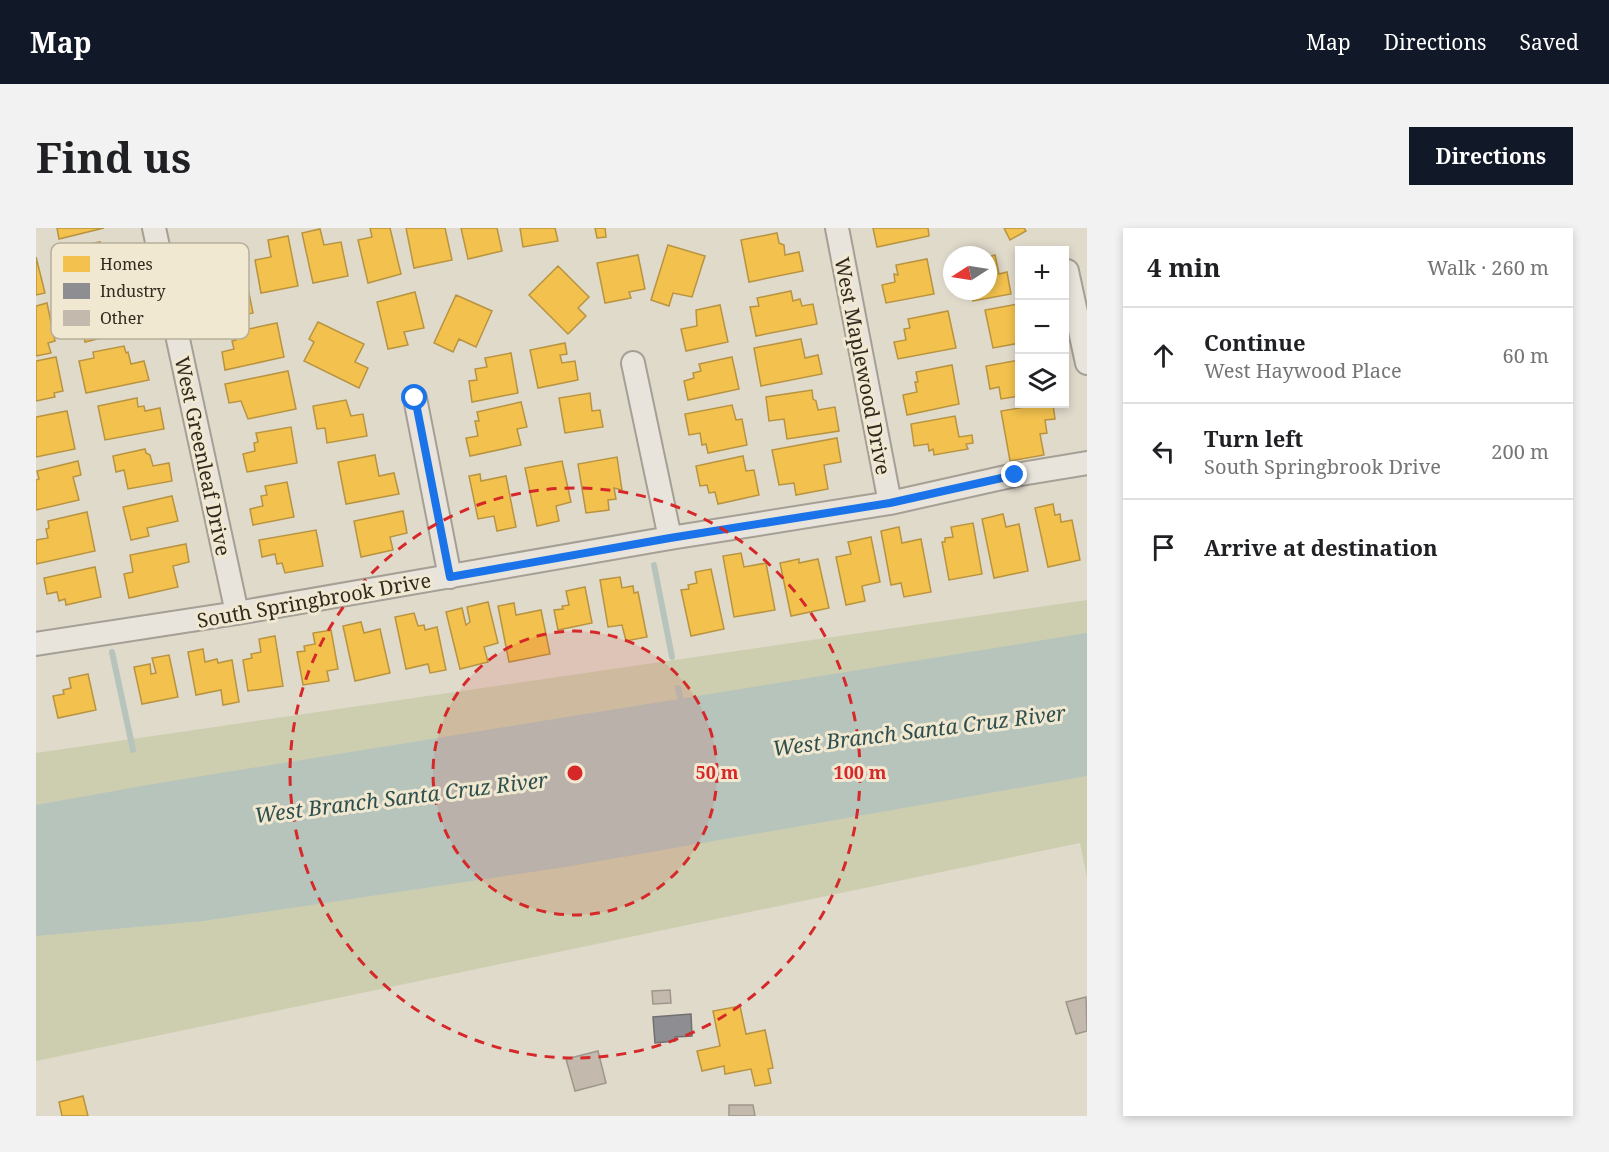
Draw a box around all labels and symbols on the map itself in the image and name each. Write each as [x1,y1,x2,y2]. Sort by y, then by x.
legend [51,243,249,339]
north arrow [943,246,997,300]
text: Homes [100,253,153,275]
street label: West Maplewood Drive [829,255,897,477]
text: Industry [100,280,167,302]
text: Other [100,307,144,329]
street label: West Greenleaf Drive [169,354,237,558]
route start [401,384,427,410]
route end [1001,461,1027,487]
street label: South Springbrook Drive [195,566,433,634]
water label: West Branch Santa Cruz River [771,698,1067,762]
text: 50 m [696,760,739,784]
text: 100 m [834,760,887,784]
centre of rings [565,763,585,783]
water label: West Branch Santa Cruz River [253,765,549,829]

